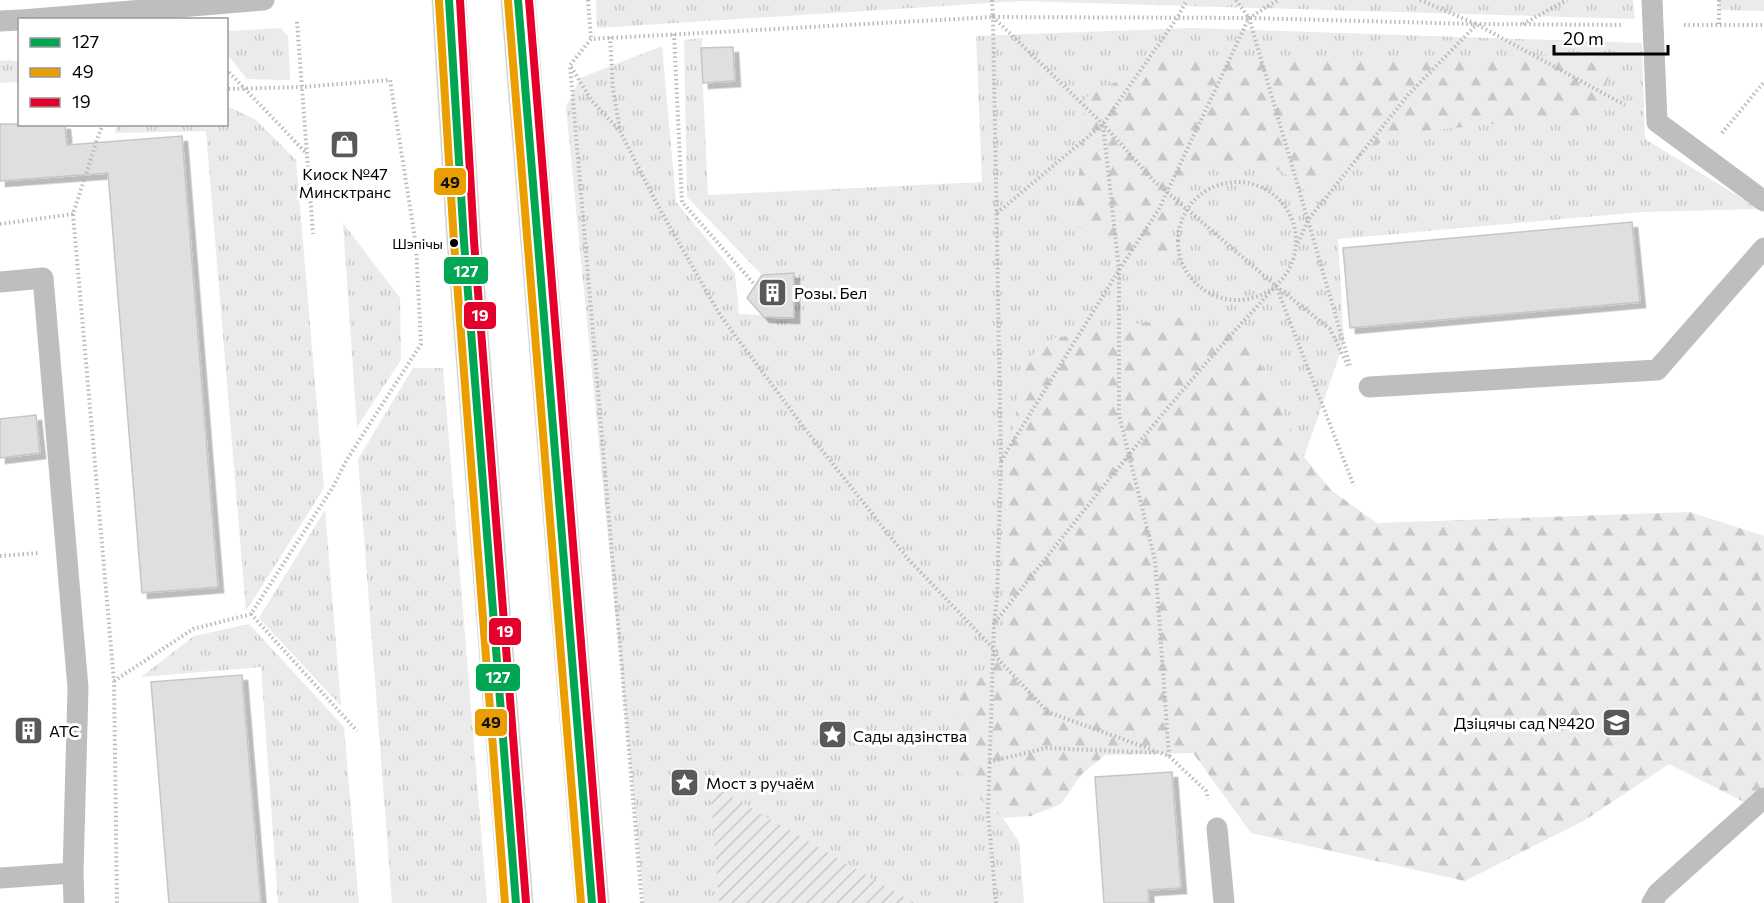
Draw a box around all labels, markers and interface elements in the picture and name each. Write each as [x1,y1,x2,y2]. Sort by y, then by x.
legend [18,18,228,126]
scale bar [1554,18,1668,56]
text: 20 m [1563,27,1604,49]
text: 127 [72,30,99,52]
text: 49 [72,60,94,82]
text: 19 [72,90,91,112]
shop icon: Киоск №47 Минсктранс [329,129,361,161]
place label: Киоск №47 Минсктранс [299,164,391,201]
line badge: 49 [433,167,467,196]
text: 49 [440,172,460,191]
place label: Шэпічы [392,235,443,252]
marker: Шэпічы [448,237,460,249]
line badge: 127 [443,256,489,285]
text: 127 [453,261,479,280]
building icon: Розы. Бел [757,276,789,308]
place label: Розы. Бел [794,283,867,302]
line badge: 19 [463,301,497,330]
text: 19 [471,305,489,324]
line badge: 19 [488,617,522,646]
text: 19 [496,621,514,640]
line badge: 127 [475,663,521,692]
text: 127 [485,667,511,686]
school or university icon: Дзіцячы сад №420 [1600,706,1632,738]
line badge: 49 [474,708,508,737]
text: 49 [481,712,501,731]
place label: Дзіцячы сад №420 [1454,713,1595,732]
building icon: АТС [12,714,44,746]
place icon: Сады адзінства [816,719,848,751]
place label: АТС [49,721,79,740]
place label: Сады адзінства [853,726,967,745]
place icon: Мост з ручаём [669,766,701,798]
place label: Мост з ручаём [706,773,814,792]

